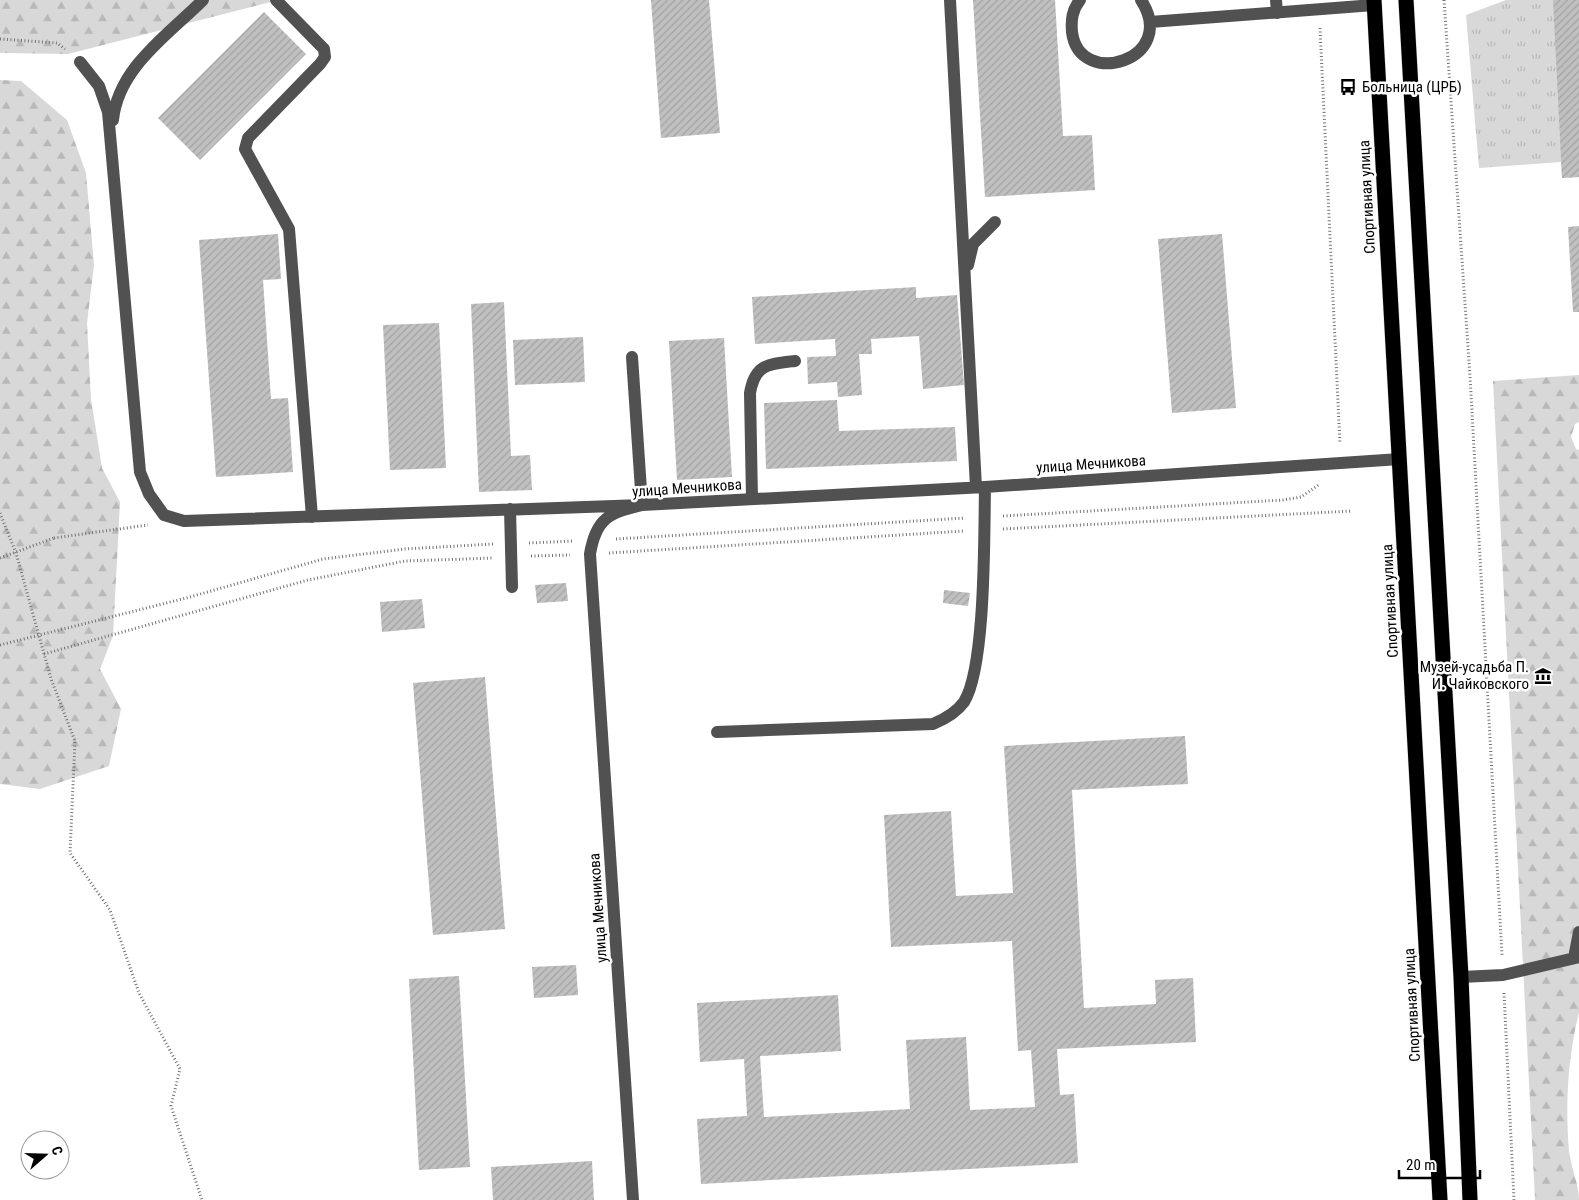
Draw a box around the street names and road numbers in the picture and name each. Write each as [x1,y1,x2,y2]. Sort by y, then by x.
street label: Спортивная улица [1355,140,1379,254]
street label: улица Мечникова [1036,451,1146,477]
street label: улица Мечникова [632,475,742,501]
street label: Спортивная улица [1378,544,1402,658]
street label: улица Мечникова [585,853,611,963]
street label: Спортивная улица [1400,948,1424,1062]

